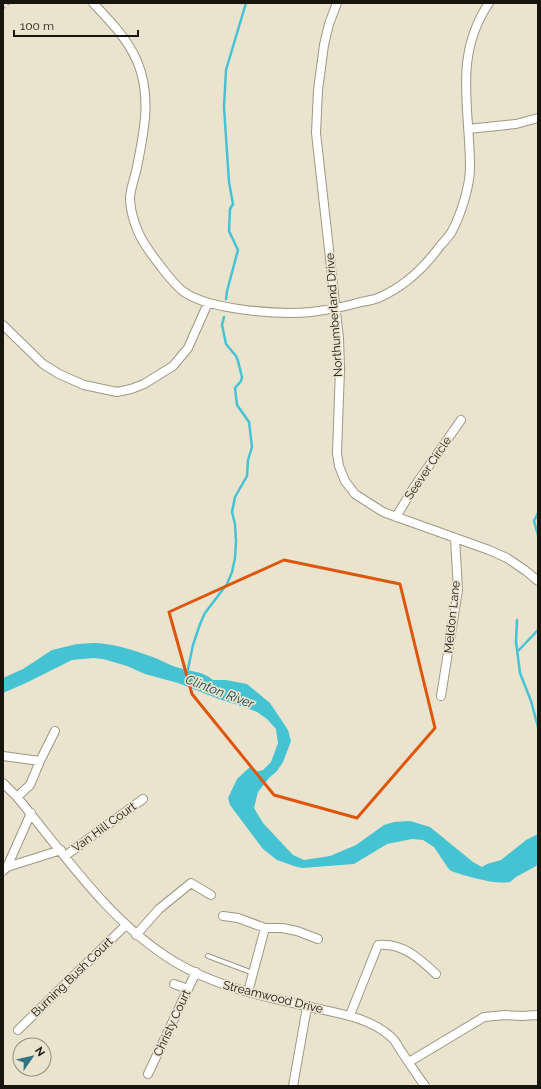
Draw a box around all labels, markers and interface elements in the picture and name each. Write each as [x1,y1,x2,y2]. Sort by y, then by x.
scale bar [14,12,138,38]
text: 100 m [20,19,54,33]
street label: Northumberland Drive [323,253,345,377]
street label: Seever Circle [402,434,454,502]
street label: Meldon Lane [441,580,463,654]
water label: Clinton River [183,671,257,712]
street label: Van Hill Court [69,799,139,855]
street label: Burning Bush Court [28,934,116,1020]
street label: Streamwood Drive [221,978,325,1016]
street label: Christy Court [150,987,194,1059]
north arrow [12,1037,52,1077]
text: N [32,1045,48,1059]

